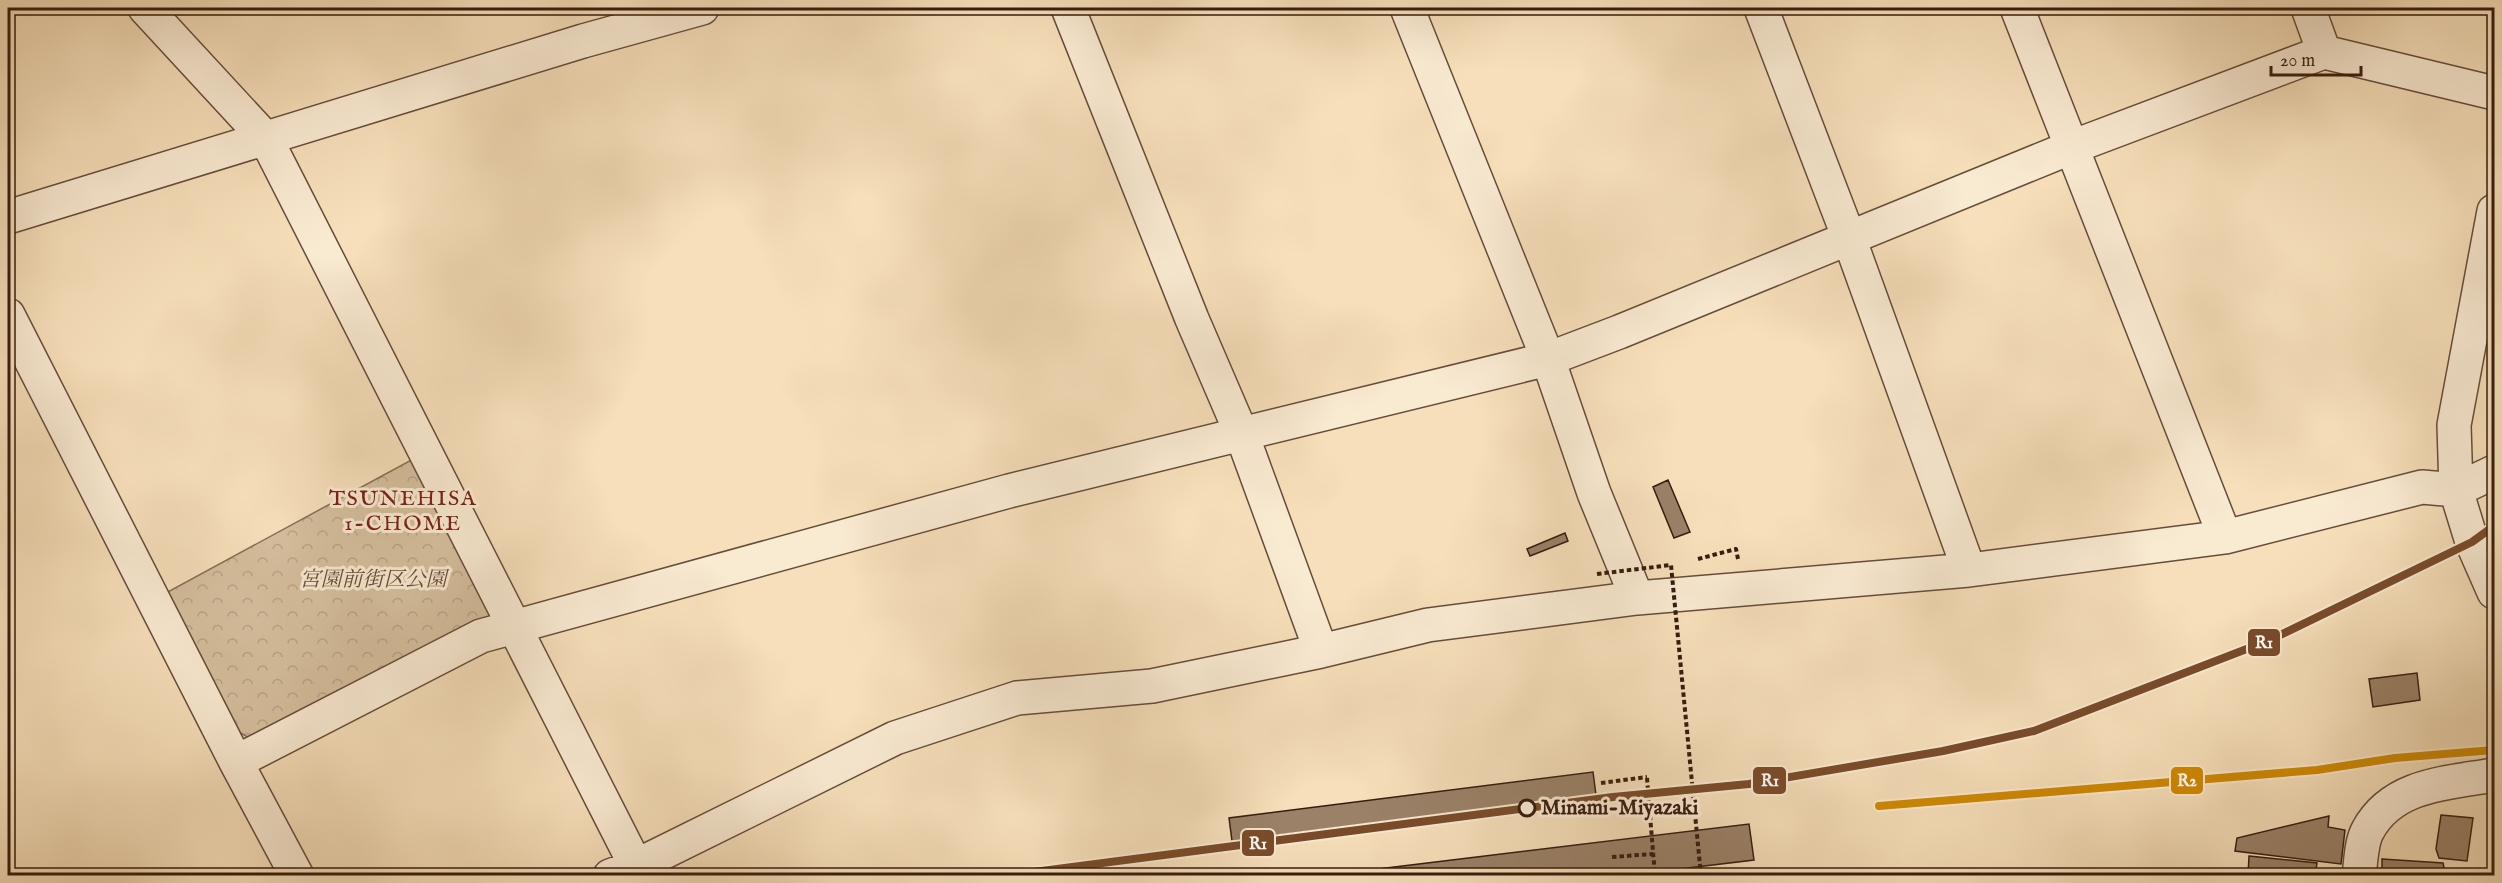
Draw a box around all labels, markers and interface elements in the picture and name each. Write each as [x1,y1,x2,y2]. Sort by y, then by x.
scale bar [2271,39,2361,77]
text: 20 m [2280,50,2315,73]
district label: TSUNEHISA 1-CHOME [329,485,477,538]
park label: 宮園前街区公園 [300,567,449,594]
line badge: R1 [2247,628,2281,657]
text: R1 [2255,634,2273,654]
line badge: R1 [1752,766,1787,795]
line badge: R2 [2170,766,2204,795]
text: R1 [1761,772,1779,792]
text: R2 [2177,772,2197,792]
place label: Minami-Miyazaki [1541,795,1699,822]
marker: Minami-Miyazaki [1518,799,1536,817]
line badge: R1 [1241,829,1275,857]
text: R1 [1249,835,1267,855]

